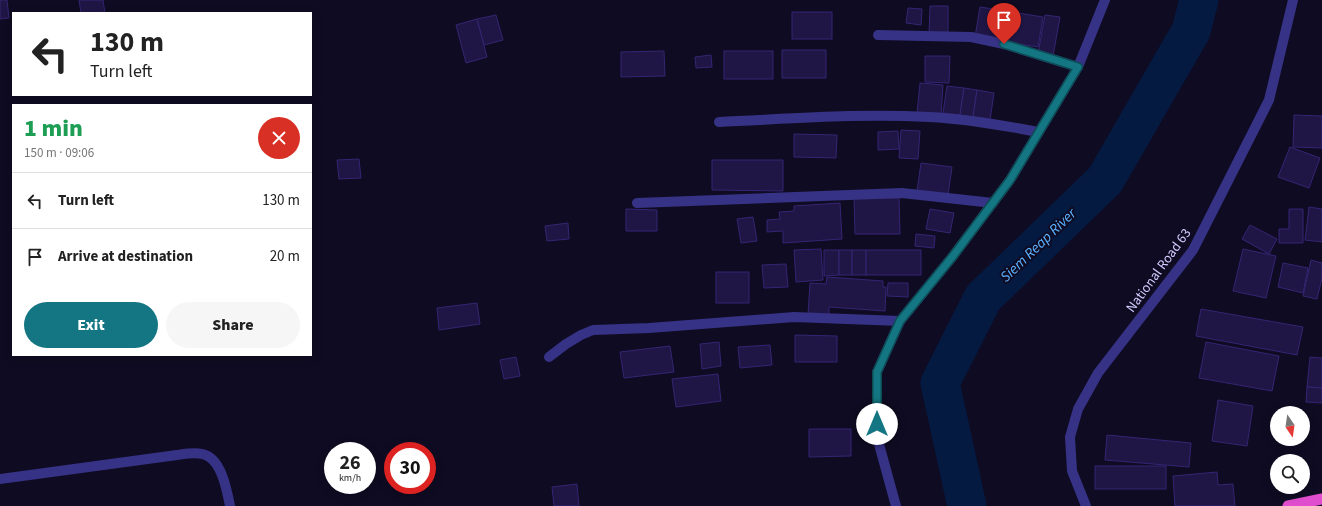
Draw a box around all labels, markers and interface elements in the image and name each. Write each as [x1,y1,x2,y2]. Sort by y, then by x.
pin [987,3,1021,44]
icon: arrive [993,9,1015,31]
text: 130 m [90,22,164,62]
icon: left [24,28,76,80]
text: Turn left [90,59,152,84]
text: 1 min [24,111,83,146]
button: close [258,117,300,159]
text: 150 m · 09:06 [24,144,94,162]
icon: left [24,190,46,212]
text: Turn left [58,190,114,211]
text: 130 m [262,190,300,211]
water label: Siem Reap River [996,203,1082,287]
street label: National Road 63 [1121,224,1196,317]
icon: arrive [24,246,46,268]
text: Arrive at destination [58,246,193,267]
text: 20 m [270,246,300,267]
button: Exit [24,302,158,348]
button: Share [166,302,300,348]
position arrow [856,403,898,445]
north arrow [1270,406,1310,446]
map controls [1270,406,1310,494]
speed limit sign: 30 [384,442,436,494]
text: 26 [339,449,361,477]
button: search [1270,454,1310,494]
text: km/h [339,471,361,485]

